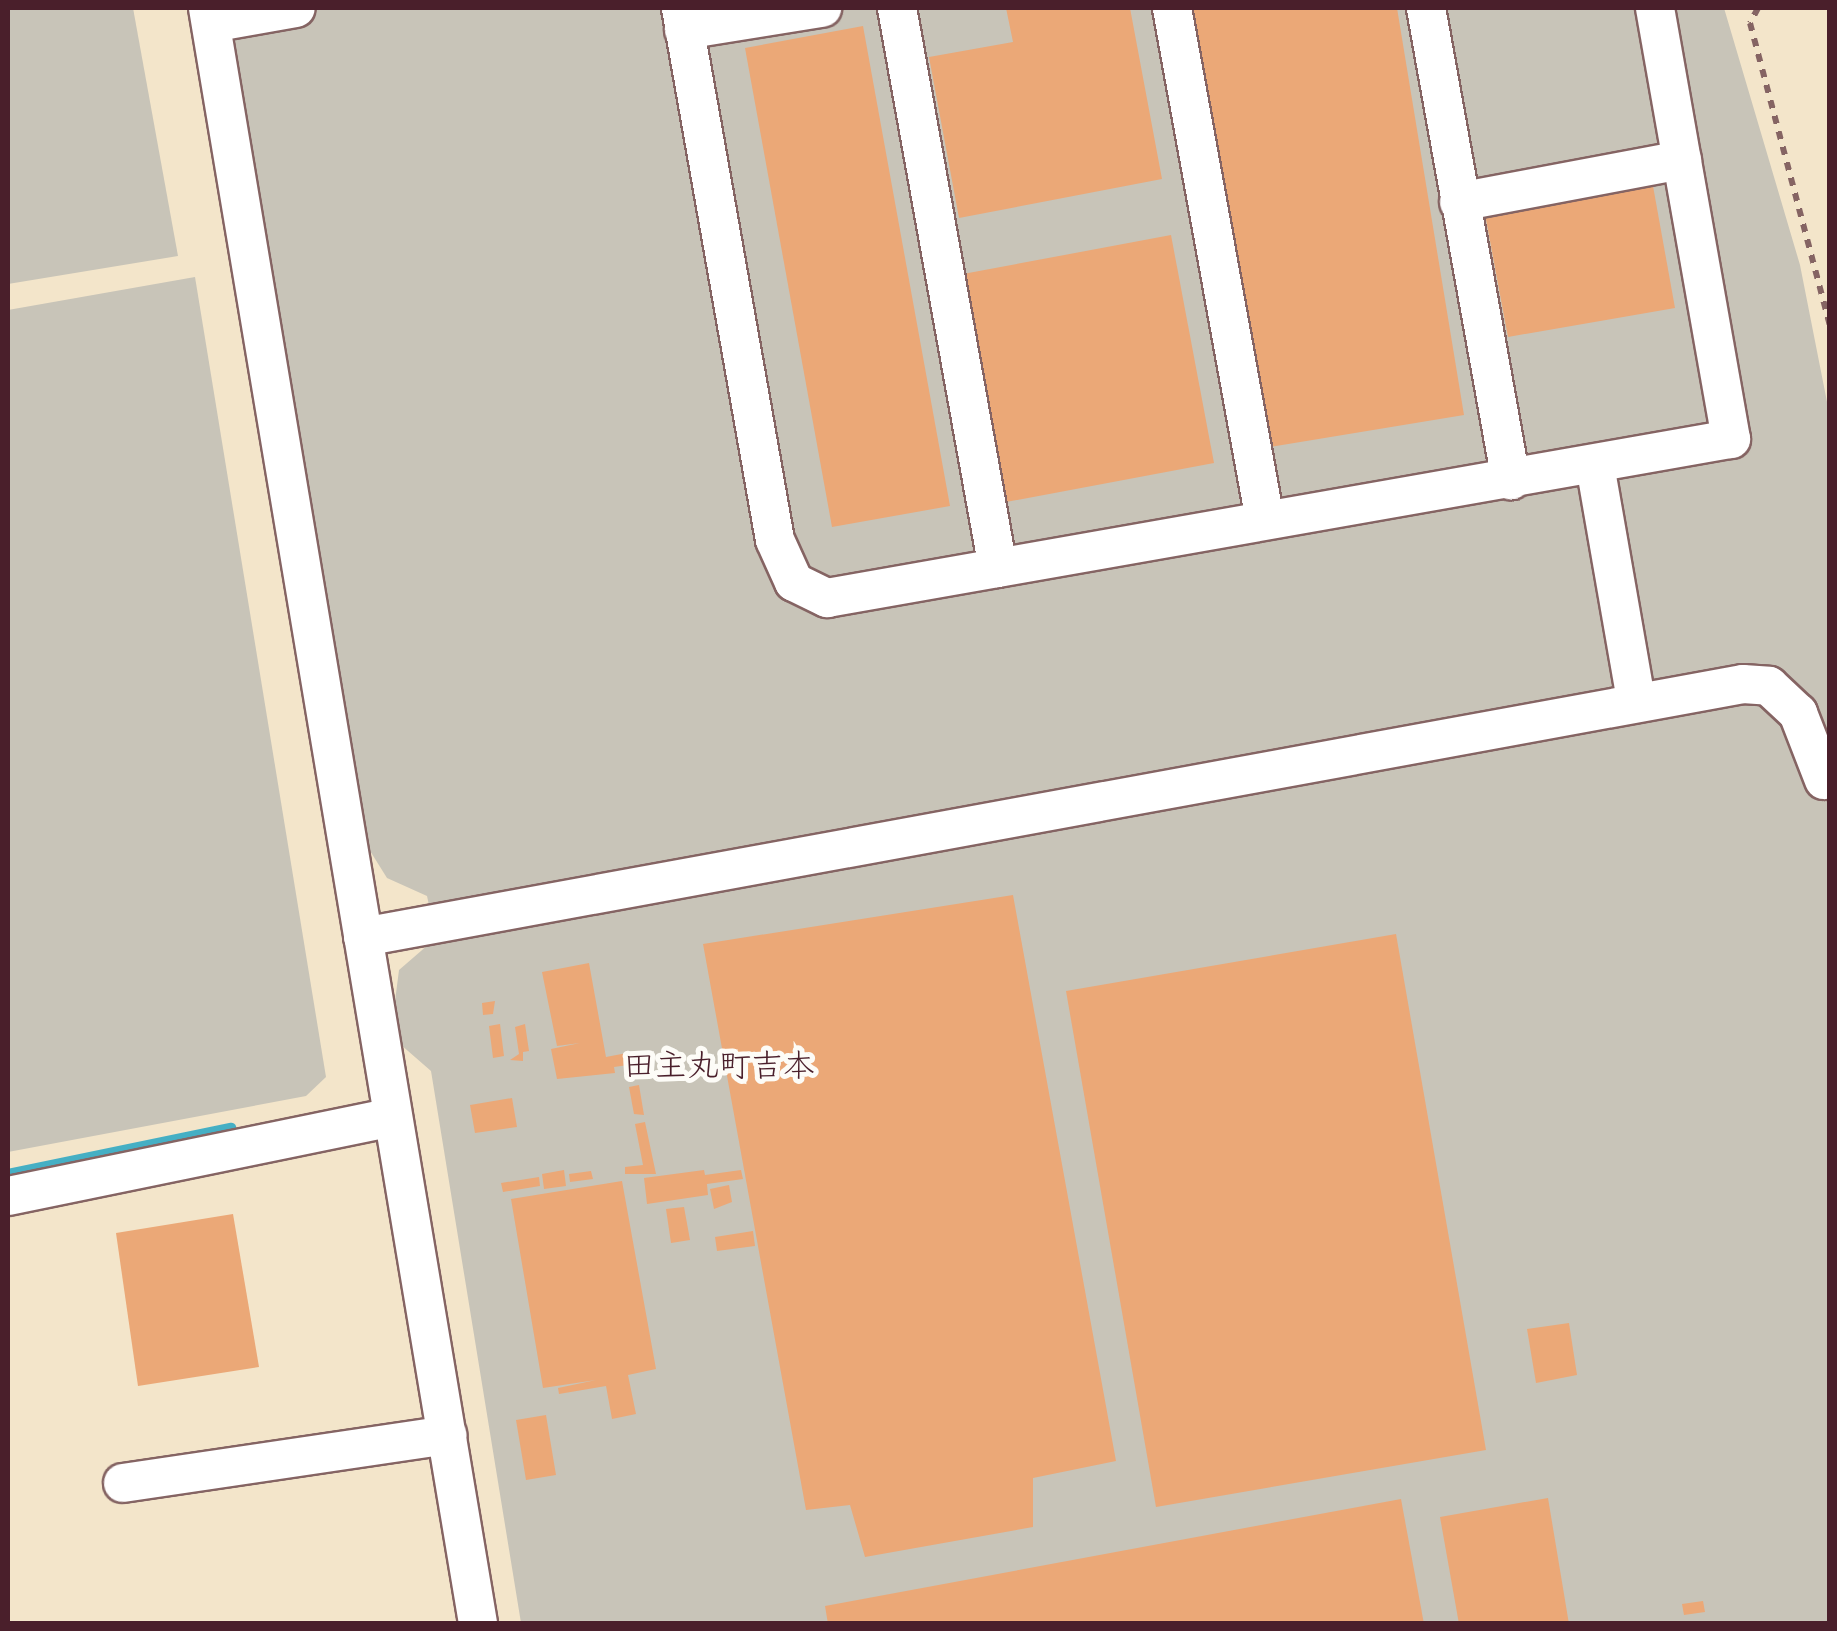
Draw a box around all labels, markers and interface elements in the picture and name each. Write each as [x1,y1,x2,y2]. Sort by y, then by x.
district label: 田主丸町吉本 [623,1046,815,1084]

